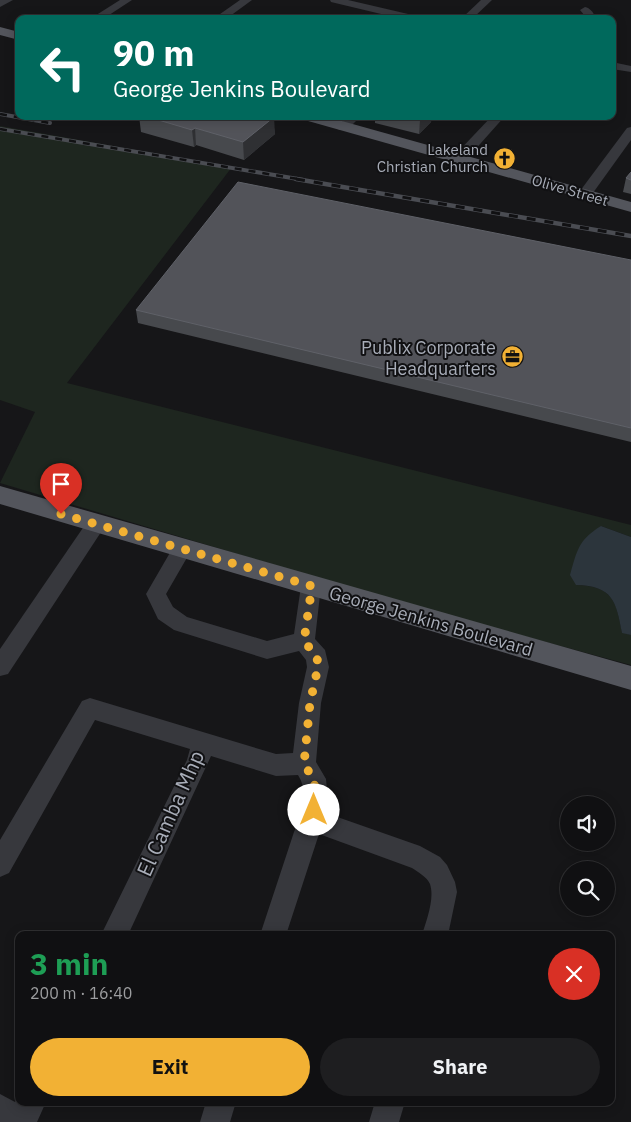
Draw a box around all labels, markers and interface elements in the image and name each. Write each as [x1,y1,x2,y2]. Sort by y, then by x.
text: 90 m [113,30,195,76]
icon: left [30,35,95,100]
text: George Jenkins Boulevard [113,74,370,103]
place label: Lakeland Christian Church [377,140,488,176]
church icon: Lakeland Christian Church [492,146,516,170]
street label: Olive Street [530,170,610,210]
place label: Publix Corporate Headquarters [361,336,496,380]
office icon: Publix Corporate Headquarters [500,345,524,369]
pin [40,463,82,514]
icon: arrive [47,470,75,498]
street label: George Jenkins Boulevard [327,581,535,661]
street label: El Camba Mhp [130,746,210,880]
position arrow [287,783,339,835]
map controls [560,796,615,916]
button: sound [560,796,615,851]
button: search [560,861,615,916]
text: 3 min [30,944,108,983]
button: close [548,948,600,1000]
text: 200 m · 16:40 [30,983,132,1003]
button: Exit [30,1038,310,1096]
button: Share [320,1038,600,1096]

